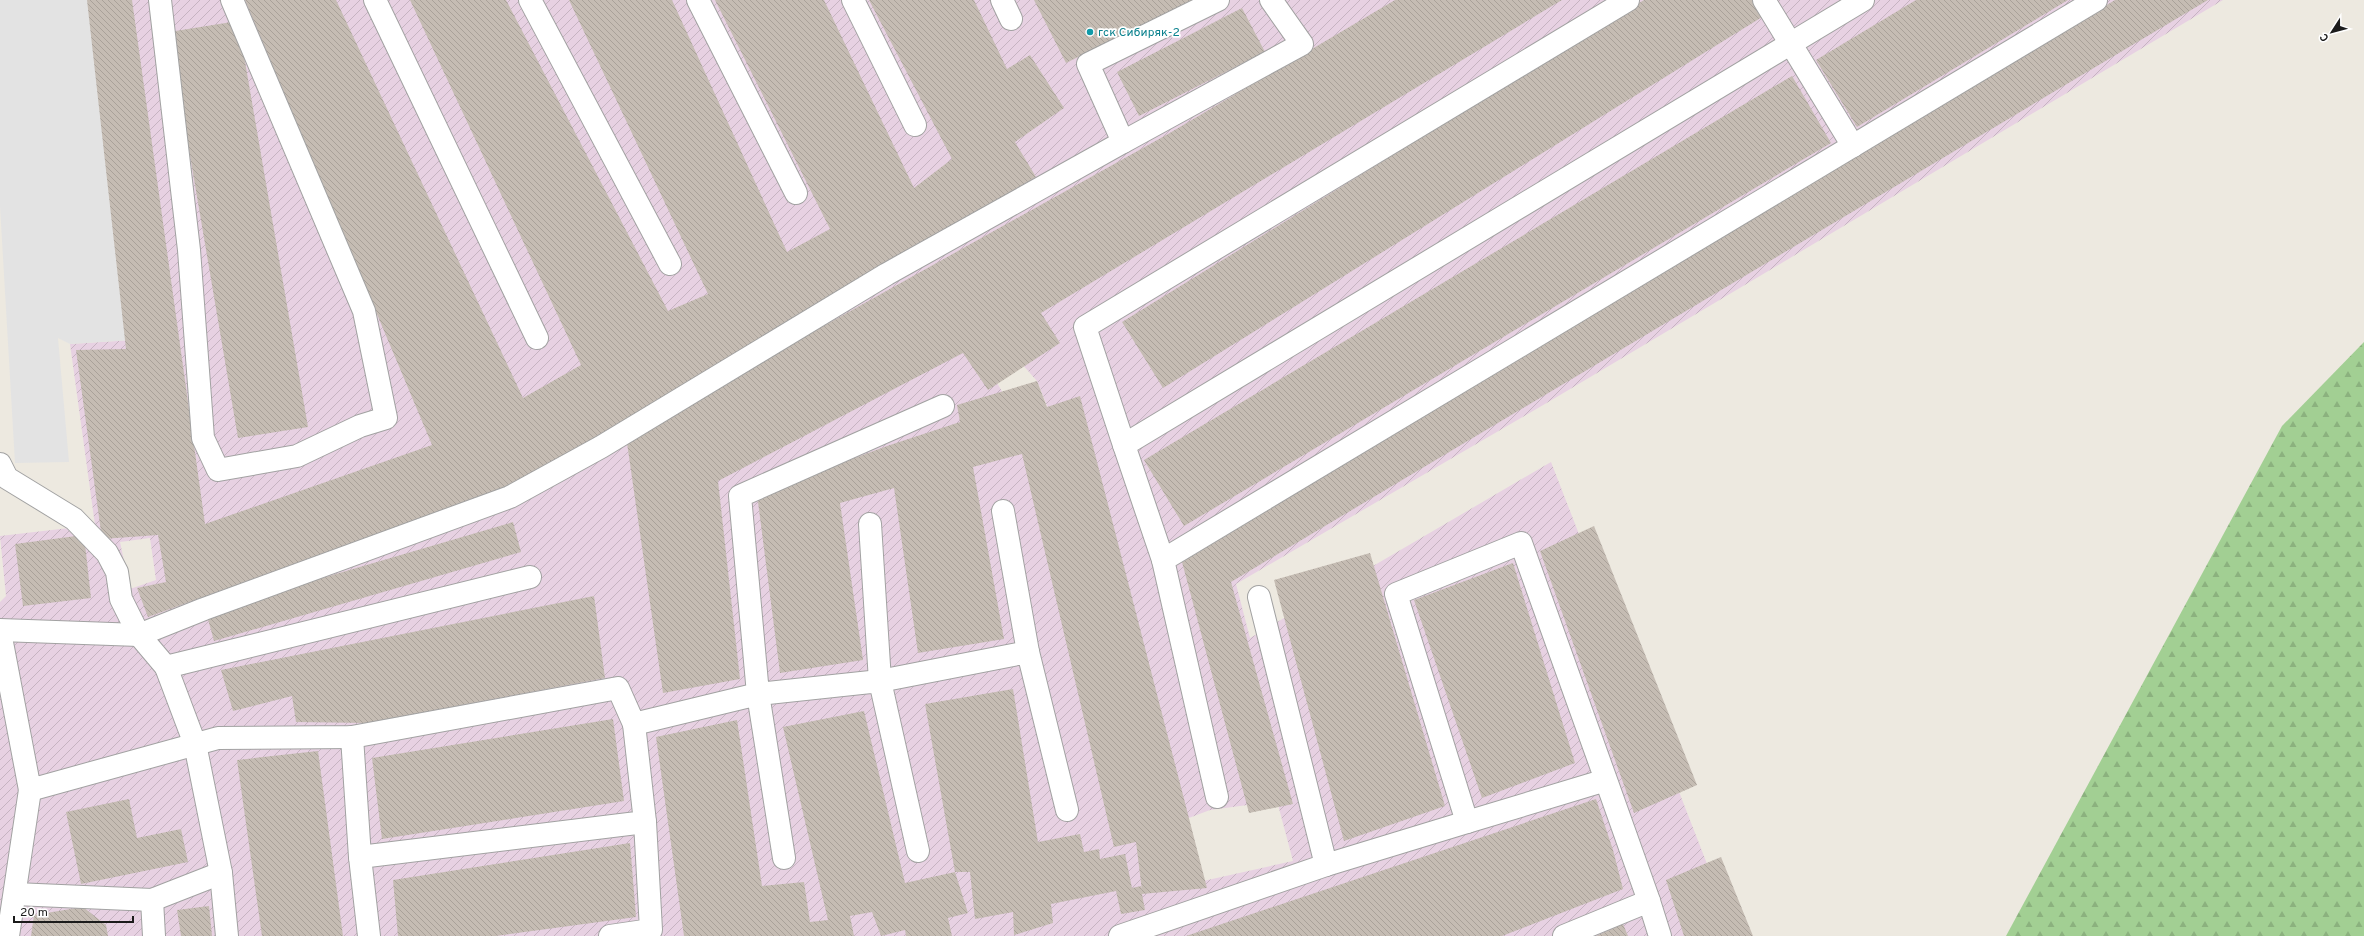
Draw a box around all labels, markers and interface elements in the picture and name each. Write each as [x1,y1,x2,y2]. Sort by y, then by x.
north arrow [2312,12,2352,52]
place label: гск Сибиряк-2 [1098,25,1180,41]
marker: гск Сибиряк-2 [1085,27,1095,37]
text: С [2317,30,2332,44]
scale bar [14,898,133,924]
text: 20 m [20,905,48,921]

